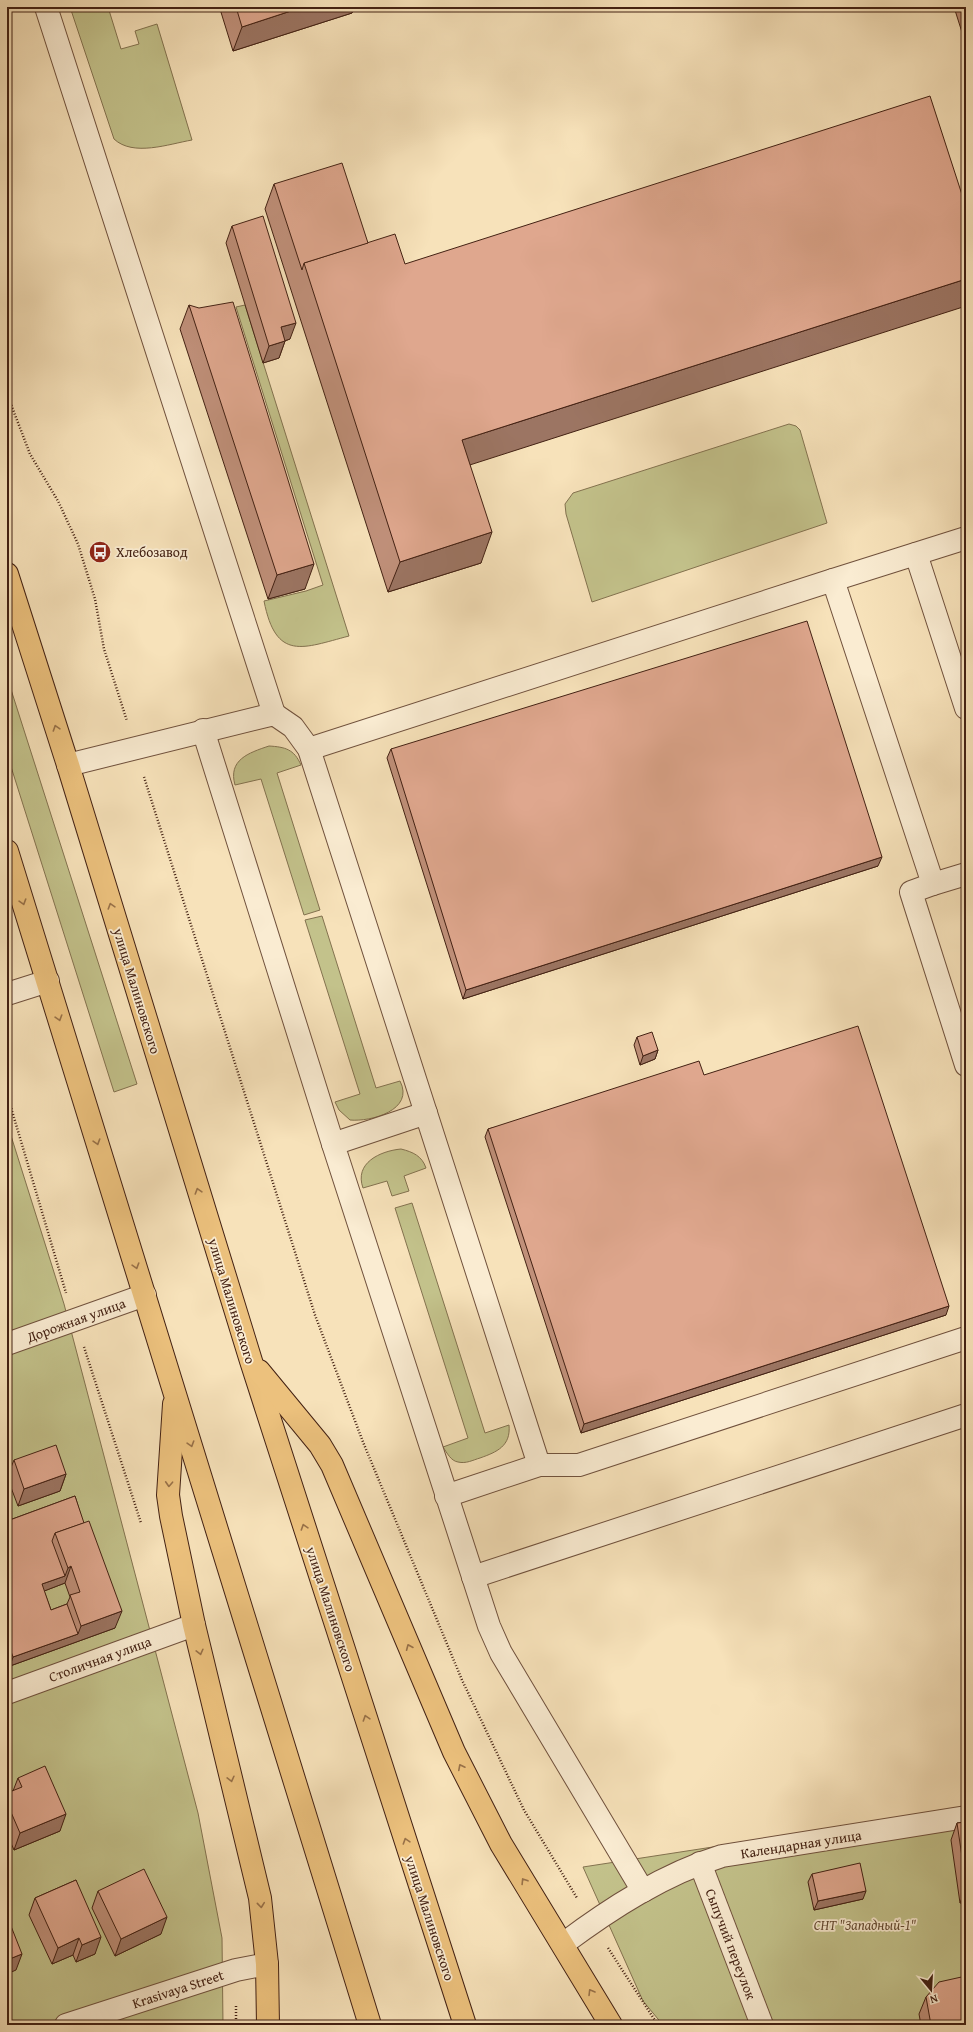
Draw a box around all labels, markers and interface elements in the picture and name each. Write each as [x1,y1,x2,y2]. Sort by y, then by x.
bus stop icon: Хлебозавод [87,539,113,565]
place label: Хлебозавод [116,542,188,562]
one-way arrow [52,724,61,731]
one-way arrow [18,898,27,905]
one-way arrow [107,902,116,909]
street label: улица Малиновского [108,925,166,1056]
one-way arrow [54,1014,63,1021]
one-way arrow [93,1138,101,1145]
one-way arrow [194,1187,203,1194]
street label: улица Малиновского [203,1235,261,1366]
one-way arrow [131,1263,140,1270]
street label: Дорожная улица [23,1293,128,1347]
one-way arrow [187,1440,195,1447]
one-way arrow [165,1481,173,1487]
one-way arrow [301,1524,309,1531]
street label: улица Малиновского [301,1543,361,1674]
street label: Столичная улица [46,1631,154,1687]
one-way arrow [406,1644,414,1651]
one-way arrow [196,1649,204,1655]
one-way arrow [362,1714,371,1721]
one-way arrow [459,1763,466,1771]
one-way arrow [227,1775,235,1782]
street label: Календарная улица [739,1825,863,1863]
one-way arrow [402,1838,411,1845]
street label: улица Малиновского [400,1852,460,1983]
one-way arrow [521,1878,528,1885]
street label: Сыпучий переулок [701,1886,762,2003]
one-way arrow [256,1902,265,1908]
park label: СНТ "Западный-1" [814,1915,917,1935]
street label: Krasivaya Street [130,1965,226,2013]
north arrow [911,1970,951,2010]
one-way arrow [589,1989,596,1996]
text: N [928,1991,940,2008]

